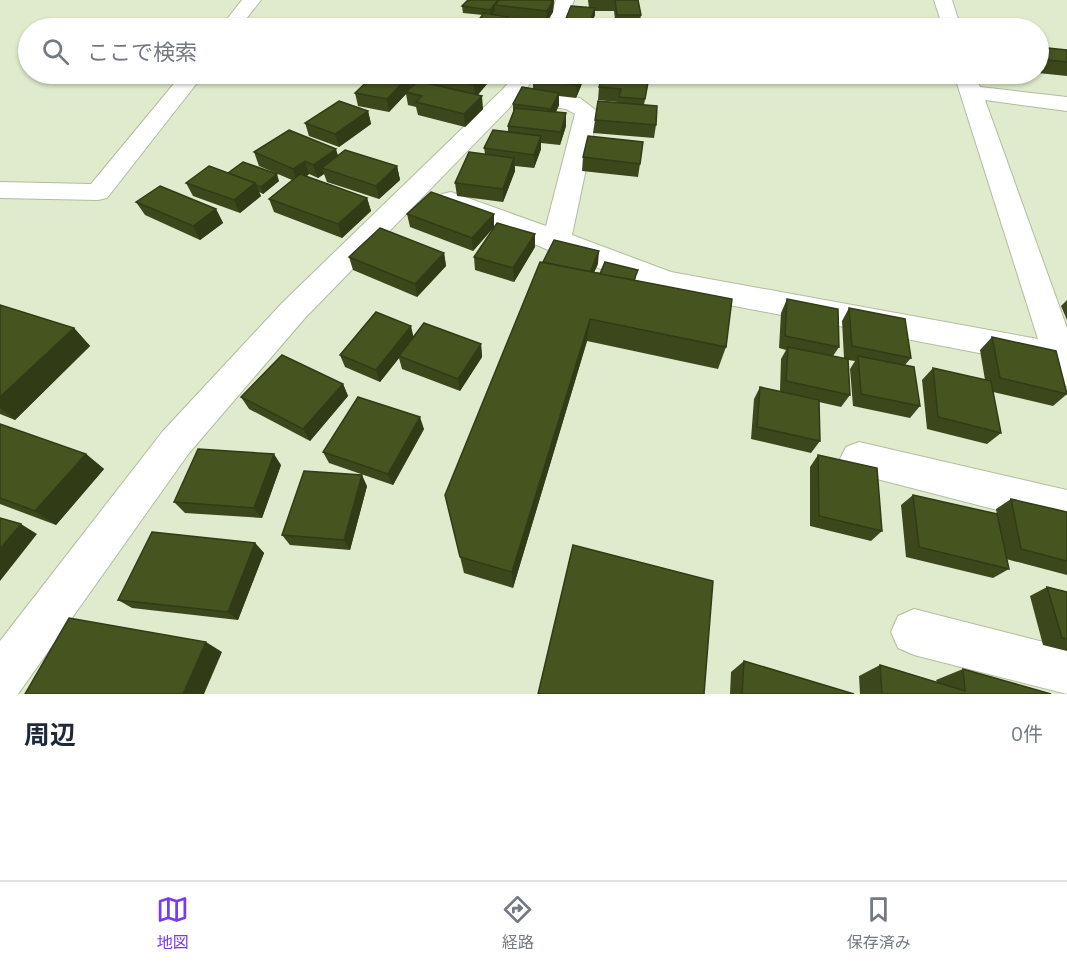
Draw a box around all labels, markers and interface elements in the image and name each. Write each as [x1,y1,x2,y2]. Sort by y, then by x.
search box [18,18,1049,84]
icon: search [39,35,72,68]
text: ここで検索 [87,38,197,68]
text: 周辺 [24,718,76,753]
text: 0件 [1011,721,1043,748]
tab: 地図 [156,893,189,954]
tab: 経路 [501,893,534,954]
tab: 保存済み [847,893,911,954]

